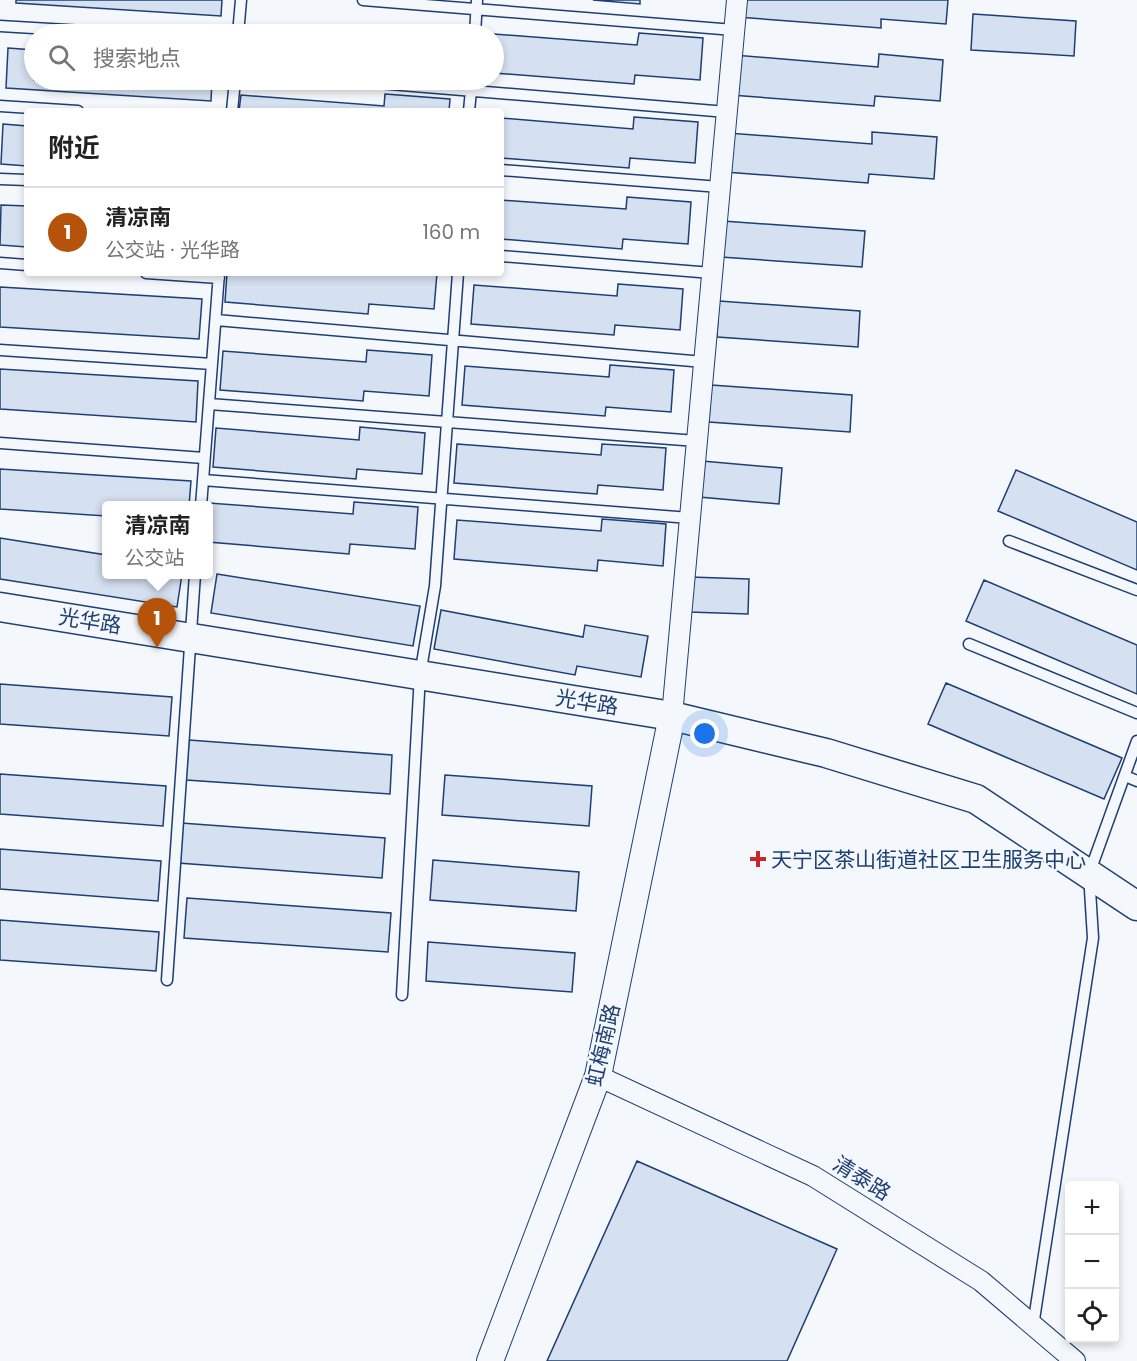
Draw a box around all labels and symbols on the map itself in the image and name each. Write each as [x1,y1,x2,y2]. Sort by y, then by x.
pin: 1 [138,598,176,648]
street label: 光华路 [57,602,123,640]
street label: 光华路 [554,683,620,721]
your location [690,719,719,748]
place label: 天宁区茶山街道社区卫生服务中心 [771,845,1086,874]
marker: 天宁区茶山街道社区卫生服务中心 [749,850,767,868]
street label: 虹梅南路 [579,1001,627,1089]
street label: 清泰路 [828,1149,896,1207]

